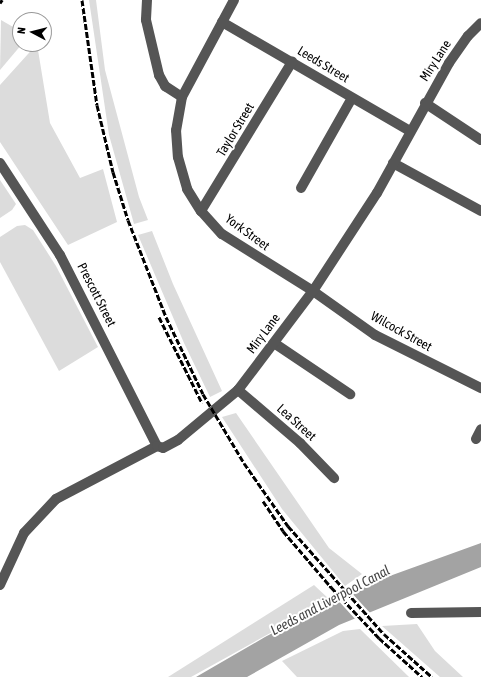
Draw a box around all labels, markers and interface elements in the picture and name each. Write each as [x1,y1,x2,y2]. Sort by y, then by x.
north arrow [12,12,52,52]
text: N [15,27,27,35]
street label: Miry Lane [417,37,455,85]
street label: Leeds Street [294,43,352,87]
street label: Taylor Street [214,100,258,160]
street label: York Street [222,212,272,254]
street label: Prescott Street [73,261,119,329]
street label: Wilcock Street [368,309,434,355]
street label: Miry Lane [244,311,284,357]
street label: Lea Street [273,401,319,445]
water label: Leeds and Liverpool Canal [267,561,393,639]

